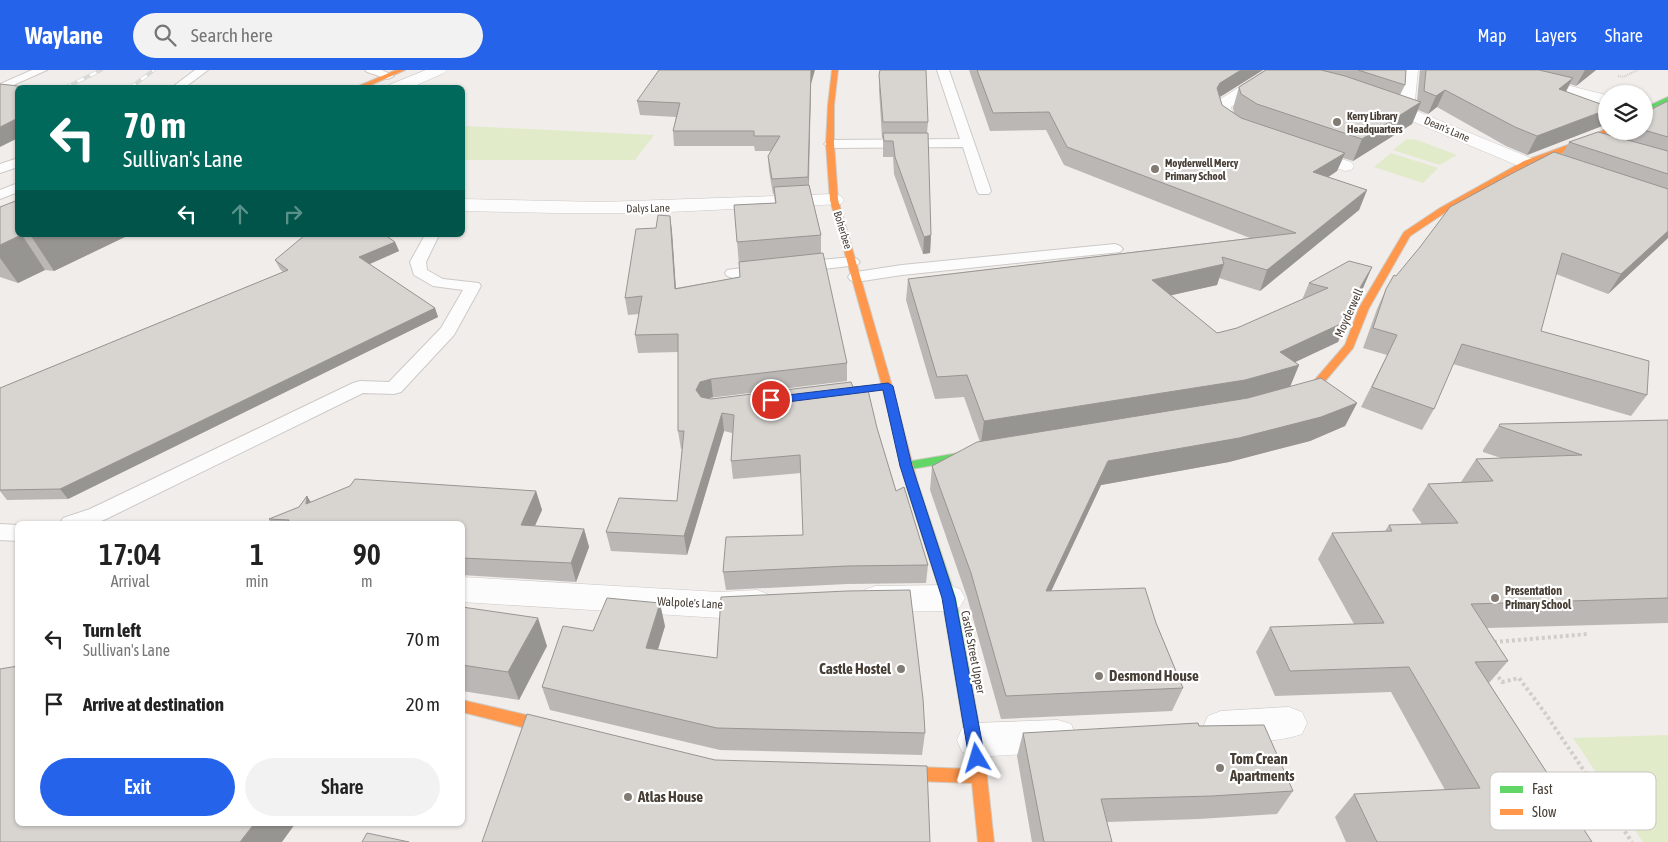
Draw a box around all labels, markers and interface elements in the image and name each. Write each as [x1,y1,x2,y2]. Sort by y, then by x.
search box [133,13,483,58]
icon: search [151,21,179,49]
text: Waylane [25,22,103,49]
text: Search here [191,24,273,46]
text: Map [1477,25,1506,46]
text: Layers [1534,25,1577,46]
text: Share [1605,25,1643,46]
map controls [1598,85,1653,140]
button: layers [1598,85,1653,140]
icon: left [40,105,105,170]
text: 70 m [123,105,186,145]
place label: Kerry Library Headquarters [1347,110,1403,135]
street label: Dean's Lane [1422,114,1472,144]
marker: Kerry Library Headquarters [1331,116,1343,128]
text: Sullivan's Lane [123,146,243,172]
place label: Moyderwell Mercy Primary School [1165,157,1239,182]
marker: Moyderwell Mercy Primary School [1149,163,1161,175]
icon: left [173,200,201,228]
icon: ahead [226,200,254,228]
icon: right [279,200,307,228]
street label: Dalys Lane [626,202,670,214]
street label: Boherbee [832,210,854,250]
street label: Moyderwell [1332,286,1366,340]
pin [750,379,792,421]
icon: arrive [757,386,785,414]
text: 17:04 [99,537,161,571]
text: 1 [250,537,264,571]
text: 90 [353,537,381,571]
text: Arrival [111,572,150,590]
text: min [246,572,269,590]
text: m [361,572,373,590]
place label: Presentation Primary School [1505,584,1572,612]
marker: Presentation Primary School [1489,592,1501,604]
street label: Walpole's Lane [657,594,723,612]
street label: Castle Street Upper [958,609,988,695]
text: Turn left [83,619,141,641]
icon: left [40,625,68,653]
text: 70 m [406,628,440,650]
text: Sullivan's Lane [83,641,170,659]
place label: Castle Hostel [819,660,892,677]
marker: Castle Hostel [895,663,907,675]
place label: Desmond House [1109,667,1199,684]
marker: Desmond House [1093,670,1105,682]
icon: arrive [40,690,68,718]
text: Arrive at destination [83,693,224,715]
text: 20 m [406,693,440,715]
position arrow [950,731,1002,783]
place label: Tom Crean Apartments [1229,750,1295,784]
button: Exit [40,758,235,816]
button: Share [245,758,440,816]
marker: Tom Crean Apartments [1214,762,1226,774]
legend [1490,772,1656,830]
text: Fast [1532,781,1553,797]
place label: Atlas House [637,788,703,805]
marker: Atlas House [622,791,634,803]
text: Slow [1532,804,1557,820]

